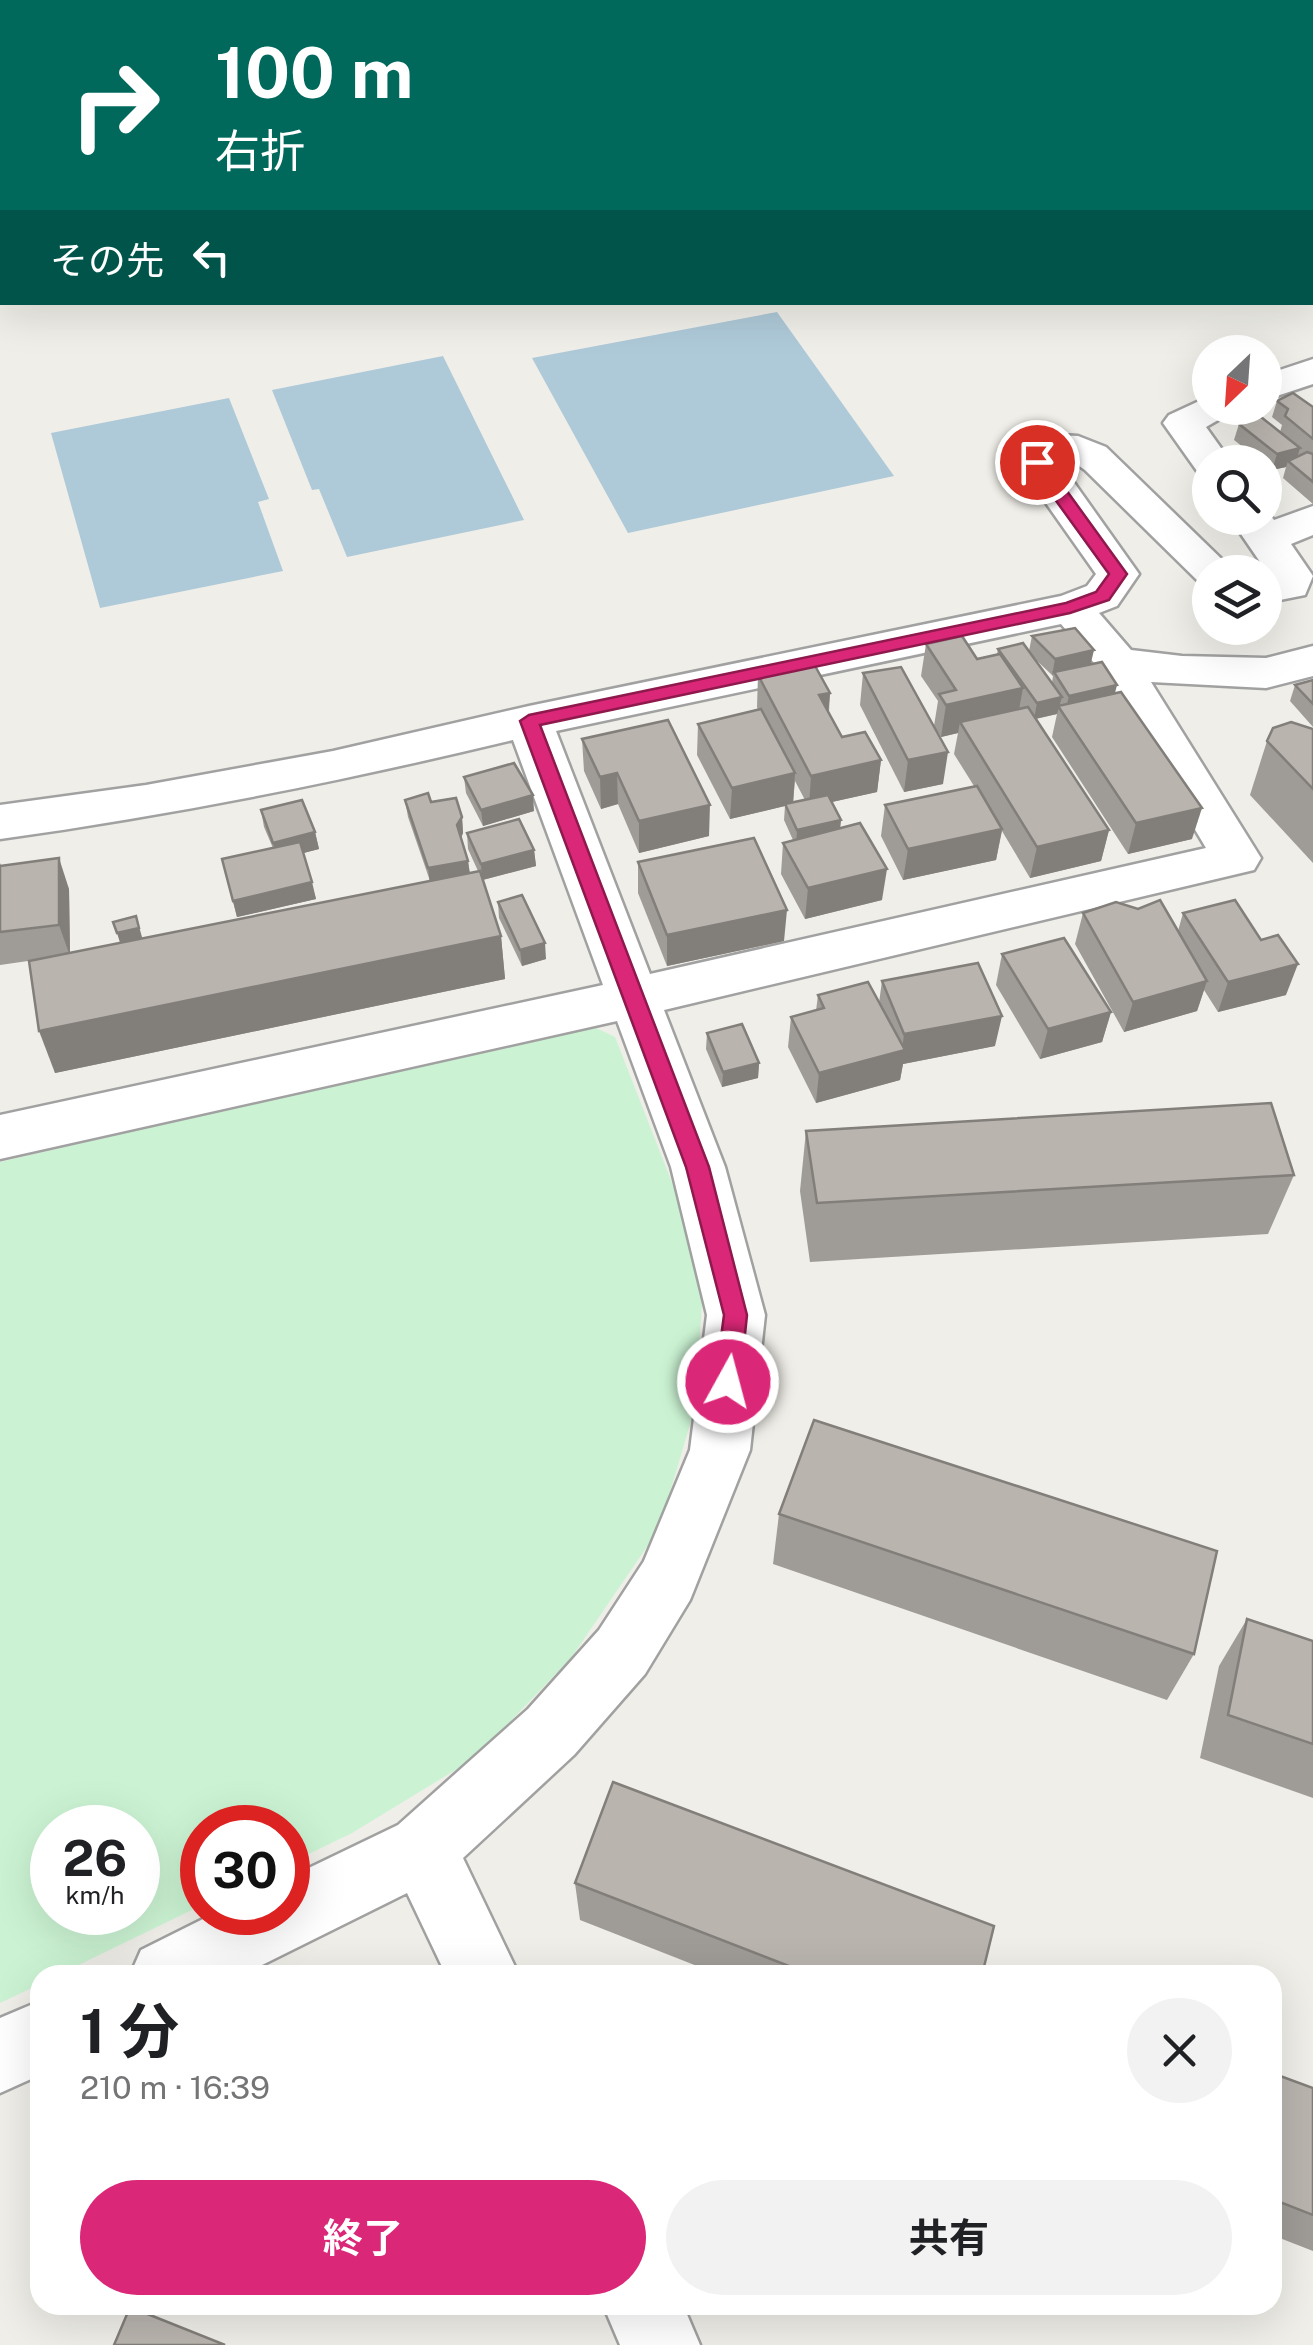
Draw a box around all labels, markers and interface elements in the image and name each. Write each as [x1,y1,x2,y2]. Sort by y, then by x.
text: 100 m [215,31,413,114]
icon: right [50,40,180,170]
text: 右折 [215,124,305,177]
icon: left [184,230,239,285]
text: その先 [50,238,164,283]
north arrow [1192,335,1282,425]
map controls [1192,335,1282,645]
pin [995,420,1080,505]
icon: arrive [1010,435,1065,490]
button: search [1192,445,1282,535]
button: layers [1192,555,1282,645]
position arrow [676,1330,780,1434]
speed limit sign: 30 [180,1805,310,1935]
text: 26 [63,1828,127,1887]
text: km/h [66,1880,124,1910]
text: 1 分 [80,1996,179,2067]
button: close [1127,1998,1232,2103]
text: 210 m · 16:39 [80,2069,270,2106]
button: 終了 [80,2180,646,2295]
button: 共有 [666,2180,1232,2295]

